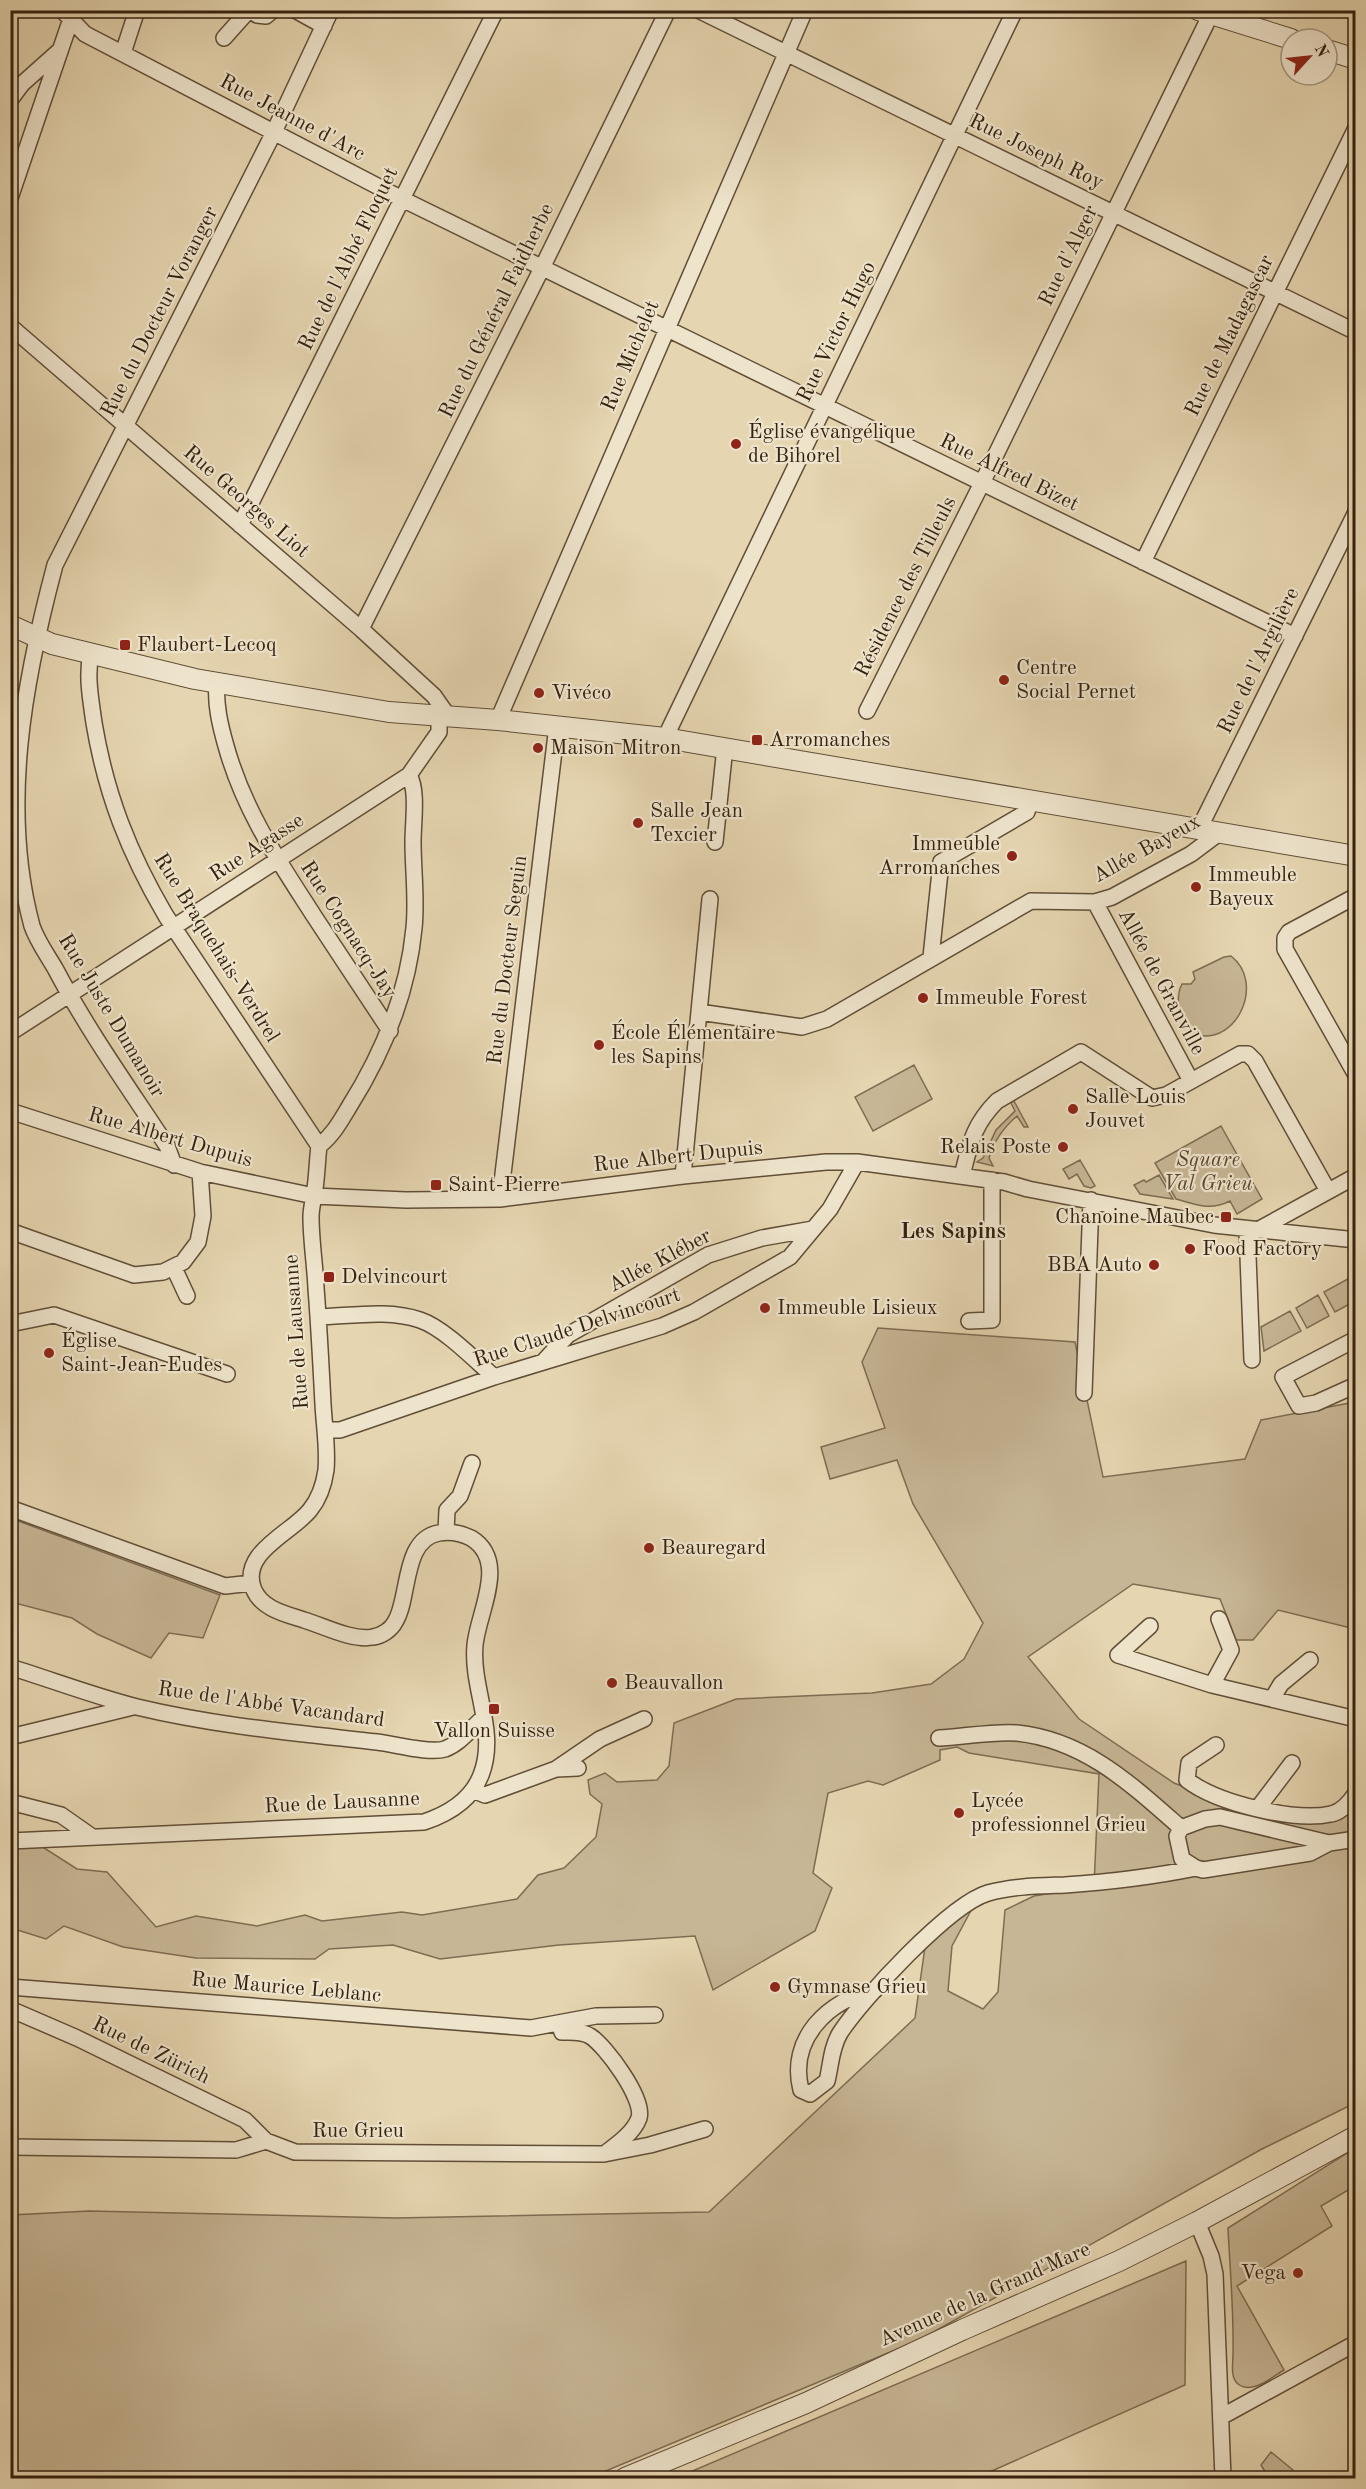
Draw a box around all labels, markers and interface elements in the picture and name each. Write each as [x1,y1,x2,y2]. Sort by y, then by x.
north arrow [1279,27,1339,87]
text: N [1311,42,1331,61]
street label: Rue Jeanne d'Arc [216,71,368,165]
street label: Rue Joseph Roy [965,110,1107,194]
street label: Rue de l'Abbé Floquet [295,164,403,354]
street label: Rue du Général Faidherbe [436,200,558,422]
street label: Rue d'Alger [1036,202,1103,310]
street label: Rue du Docteur Voranger [98,203,222,421]
street label: Rue de Madagascar [1182,252,1278,420]
street label: Rue Victor Hugo [794,258,880,406]
street label: Rue Michelet [598,298,664,414]
place label: Église évangélique de Bihorel [748,418,915,467]
street label: Rue Alfred Bizet [936,430,1082,516]
marker: Église évangélique de Bihorel [729,437,743,451]
street label: Rue Georges Liot [179,442,313,562]
street label: Résidence des Tilleuls [851,493,961,681]
street label: Rue de l'Argilière [1215,585,1303,737]
place label: Flaubert-Lecoq [137,635,277,656]
marker: Flaubert-Lecoq [118,638,132,652]
place label: Centre Social Pernet [1016,658,1136,703]
marker: Centre Social Pernet [997,673,1011,687]
place label: Vivéco [551,683,611,704]
marker: Vivéco [532,686,546,700]
place label: Arromanches [769,730,890,751]
marker: Arromanches [750,733,764,747]
place label: Maison Mitron [550,738,681,759]
marker: Maison Mitron [531,741,545,755]
place label: Salle Jean Texcier [650,801,743,846]
street label: Rue Agasse [206,810,308,886]
street label: Allée Bayeux [1090,811,1204,887]
marker: Salle Jean Texcier [631,816,645,830]
place label: Immeuble Arromanches [879,834,1000,879]
marker: Immeuble Arromanches [1005,849,1019,863]
street label: Rue Braquehais-Verdrel [149,850,283,1046]
street label: Rue du Docteur Seguin [485,854,531,1066]
street label: Rue Cognacq-Jay [296,857,400,1003]
place label: Immeuble Bayeux [1208,865,1297,910]
marker: Immeuble Bayeux [1189,880,1203,894]
street label: Allée de Granville [1114,905,1208,1059]
street label: Rue Juste Dumanoir [54,930,168,1102]
place label: Immeuble Forest [935,988,1087,1009]
marker: Immeuble Forest [916,991,930,1005]
place label: École Élémentaire les Sapins [611,1019,775,1068]
marker: École Élémentaire les Sapins [592,1038,606,1052]
place label: Salle Louis Jouvet [1085,1087,1186,1132]
marker: Salle Louis Jouvet [1066,1102,1080,1116]
street label: Rue Albert Dupuis [85,1104,255,1172]
place label: Relais Poste [940,1137,1051,1158]
street label: Rue Albert Dupuis [592,1138,764,1176]
marker: Relais Poste [1056,1140,1070,1154]
park label: Square Val Grieu [1163,1150,1253,1195]
place label: Saint-Pierre [448,1175,560,1196]
marker: Saint-Pierre [429,1178,443,1192]
place label: Chanoine Maubec [1055,1207,1214,1228]
marker: Chanoine Maubec [1219,1210,1233,1224]
district label: Les Sapins [900,1221,1006,1243]
street label: Allée Kléber [605,1225,715,1297]
place label: Food Factory [1202,1239,1322,1260]
marker: Food Factory [1183,1242,1197,1256]
street label: Rue de Lausanne [281,1254,313,1410]
place label: BBA Auto [1047,1255,1142,1276]
marker: BBA Auto [1147,1258,1161,1272]
place label: Delvincourt [341,1267,448,1288]
marker: Delvincourt [322,1270,336,1284]
street label: Rue Claude Delvincourt [471,1285,683,1371]
place label: Immeuble Lisieux [777,1298,938,1319]
marker: Immeuble Lisieux [758,1301,772,1315]
place label: Église Saint-Jean-Eudes [61,1327,222,1376]
marker: Église Saint-Jean-Eudes [42,1346,56,1360]
place label: Beauregard [661,1538,766,1559]
marker: Beauregard [642,1541,656,1555]
place label: Beauvallon [624,1673,724,1694]
marker: Beauvallon [605,1676,619,1690]
street label: Rue de l'Abbé Vacandard [156,1679,386,1731]
marker: Vallon Suisse [487,1702,501,1716]
place label: Vallon Suisse [433,1721,555,1742]
street label: Rue de Lausanne [264,1788,420,1818]
place label: Lycée professionnel Grieu [971,1791,1146,1836]
marker: Lycée professionnel Grieu [952,1806,966,1820]
street label: Rue Maurice Leblanc [190,1969,382,2007]
place label: Gymnase Grieu [787,1977,927,1998]
marker: Gymnase Grieu [768,1980,782,1994]
street label: Rue de Zürich [89,2013,213,2089]
street label: Rue Grieu [312,2121,404,2142]
street label: Avenue de la Grand'Mare [876,2239,1094,2351]
place label: Vega [1240,2263,1286,2284]
marker: Vega [1291,2266,1305,2280]

